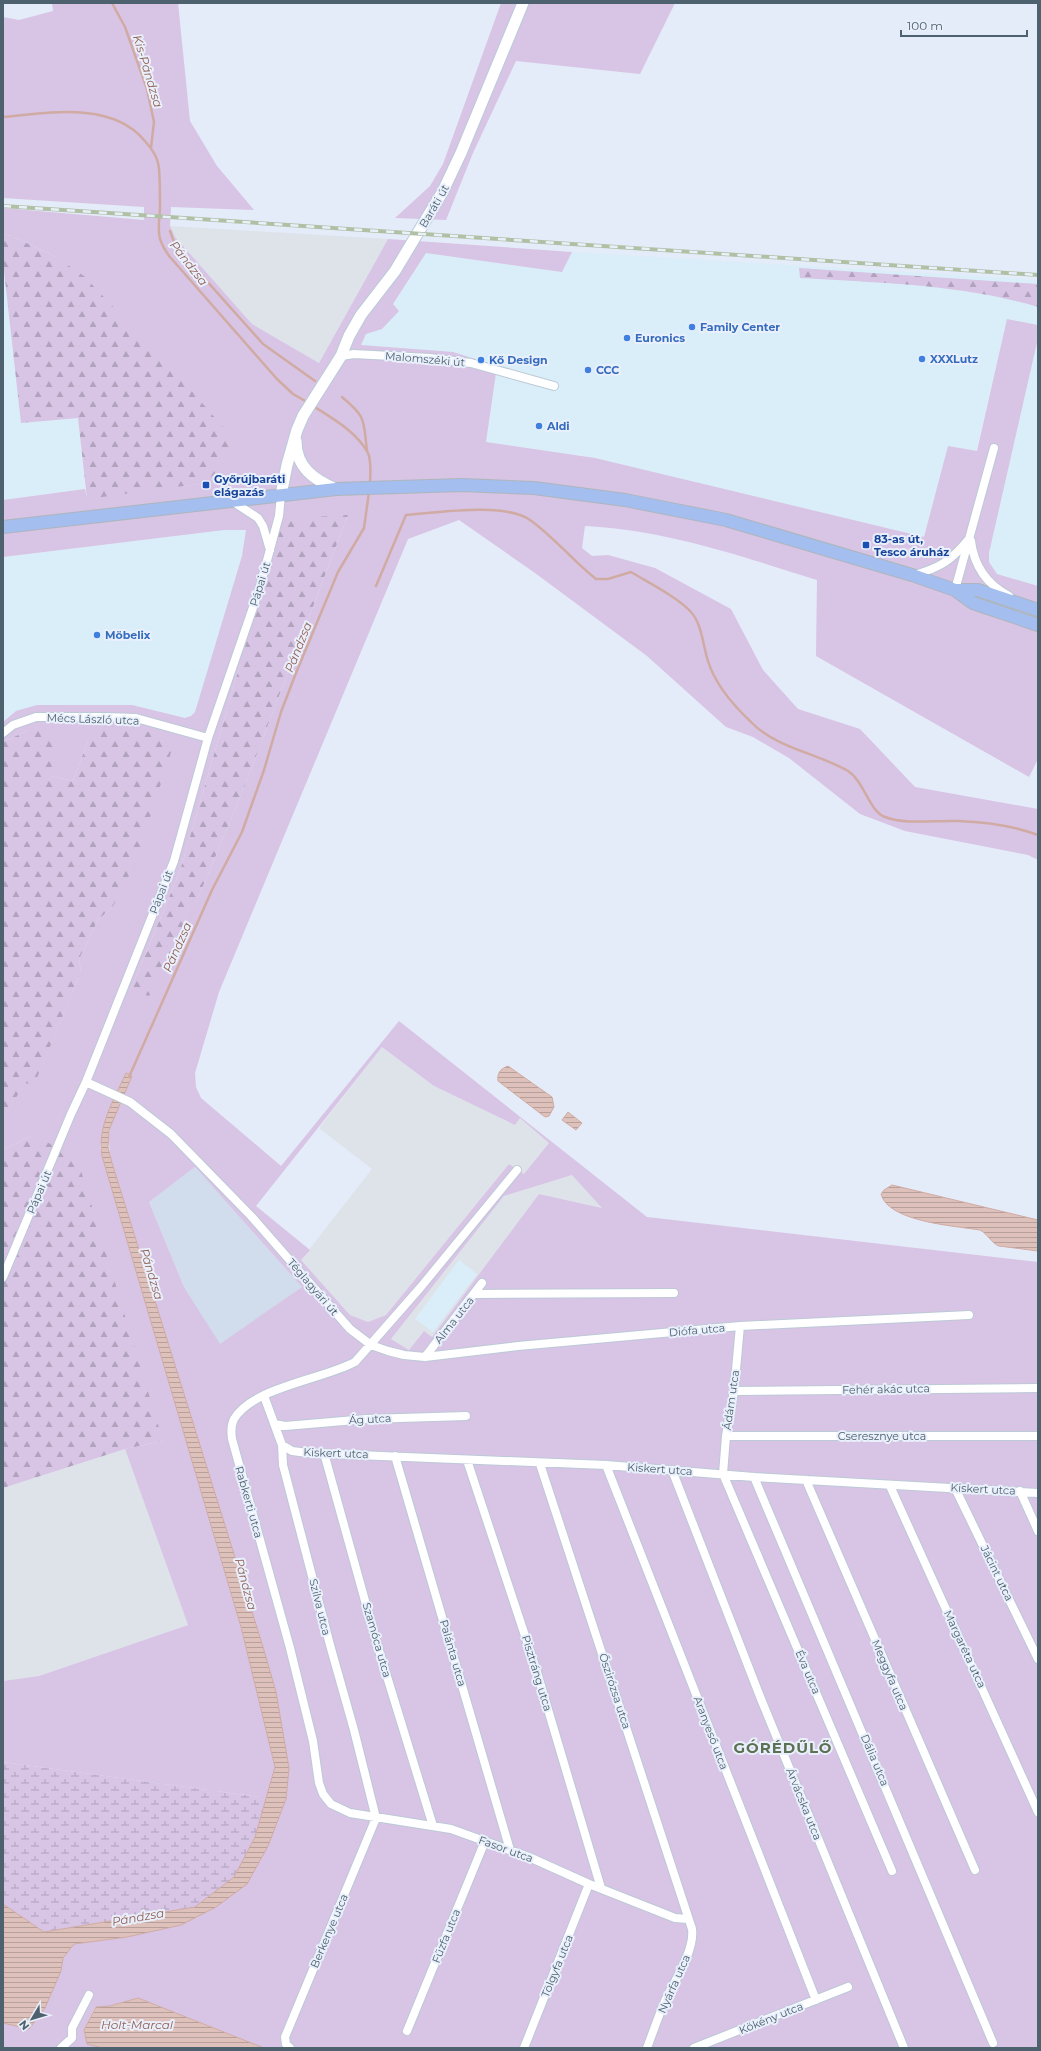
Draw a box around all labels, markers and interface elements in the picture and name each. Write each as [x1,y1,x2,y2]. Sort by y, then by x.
scale bar [901,12,1027,38]
text: 100 m [907,18,943,33]
water label: Kis-Pándzsa [130,33,166,109]
street label: Baráti út [416,182,452,230]
water label: Pándzsa [167,238,211,288]
place label: Family Center [700,320,780,334]
marker: Family Center [687,322,697,332]
place label: Euronics [635,331,685,345]
marker: Euronics [622,333,632,343]
street label: Malomszéki út [384,349,466,370]
place label: XXXLutz [930,352,978,366]
place label: Kő Design [489,353,548,367]
marker: XXXLutz [917,354,927,364]
marker: Kő Design [476,355,486,365]
place label: CCC [596,363,619,377]
marker: CCC [583,365,593,375]
place label: Aldi [546,419,570,433]
marker: Aldi [534,421,544,431]
place label: Győrújbaráti elágazás [214,472,285,499]
marker: Győrújbaráti elágazás [201,480,211,490]
place label: 83-as út, Tesco áruház [874,532,949,559]
marker: 83-as út, Tesco áruház [861,540,871,550]
street label: Pápai út [247,560,274,608]
water label: Pándzsa [281,620,315,674]
place label: Möbelix [105,628,151,642]
marker: Möbelix [92,630,102,640]
street label: Mécs László utca [46,710,140,728]
street label: Pápai út [146,868,176,916]
water label: Pándzsa [159,920,195,974]
street label: Pápai út [24,1168,55,1216]
water label: Pándzsa [137,1246,167,1302]
street label: Téglagyári út [284,1256,342,1319]
street label: Alma utca [431,1294,477,1346]
street label: Diófa utca [668,1321,726,1339]
street label: Ádám utca [720,1369,742,1431]
street label: Fehér akác utca [842,1381,930,1397]
street label: Ág utca [348,1411,392,1427]
street label: Cseresznye utca [838,1429,926,1443]
street label: Kiskert utca [303,1445,369,1461]
street label: Kiskert utca [627,1460,693,1478]
street label: Rabkerti utca [232,1464,266,1540]
street label: Kiskert utca [950,1480,1016,1498]
street label: Jácint utca [977,1542,1016,1603]
water label: Pándzsa [232,1556,260,1612]
street label: Szilva utca [306,1577,334,1637]
street label: Szamóca utca [360,1601,394,1679]
street label: Margaréta utca [941,1608,989,1690]
street label: Palánta utca [437,1618,469,1688]
street label: Pisztráng utca [519,1633,555,1713]
street label: Meggyfa utca [869,1638,911,1712]
street label: Éva utca [792,1648,824,1696]
street label: Őszirózsa utca [596,1651,634,1731]
street label: Aranyeső utca [691,1694,731,1772]
street label: Dália utca [858,1732,892,1788]
district label: GÓRÉDŰLŐ [733,1738,833,1757]
street label: Árvácska utca [783,1766,825,1842]
street label: Fasor utca [477,1833,535,1865]
street label: Berkenye utca [307,1892,351,1970]
water label: Pándzsa [111,1905,165,1929]
street label: Fűzfa utca [429,1907,463,1965]
street label: Tölgyfa utca [538,1933,576,1999]
street label: Nyárfa utca [655,1952,693,2016]
north arrow [12,1999,52,2039]
street label: Kökény utca [737,1999,805,2037]
text: N [16,2017,32,2033]
water label: Holt-Marcal [101,2017,174,2032]

